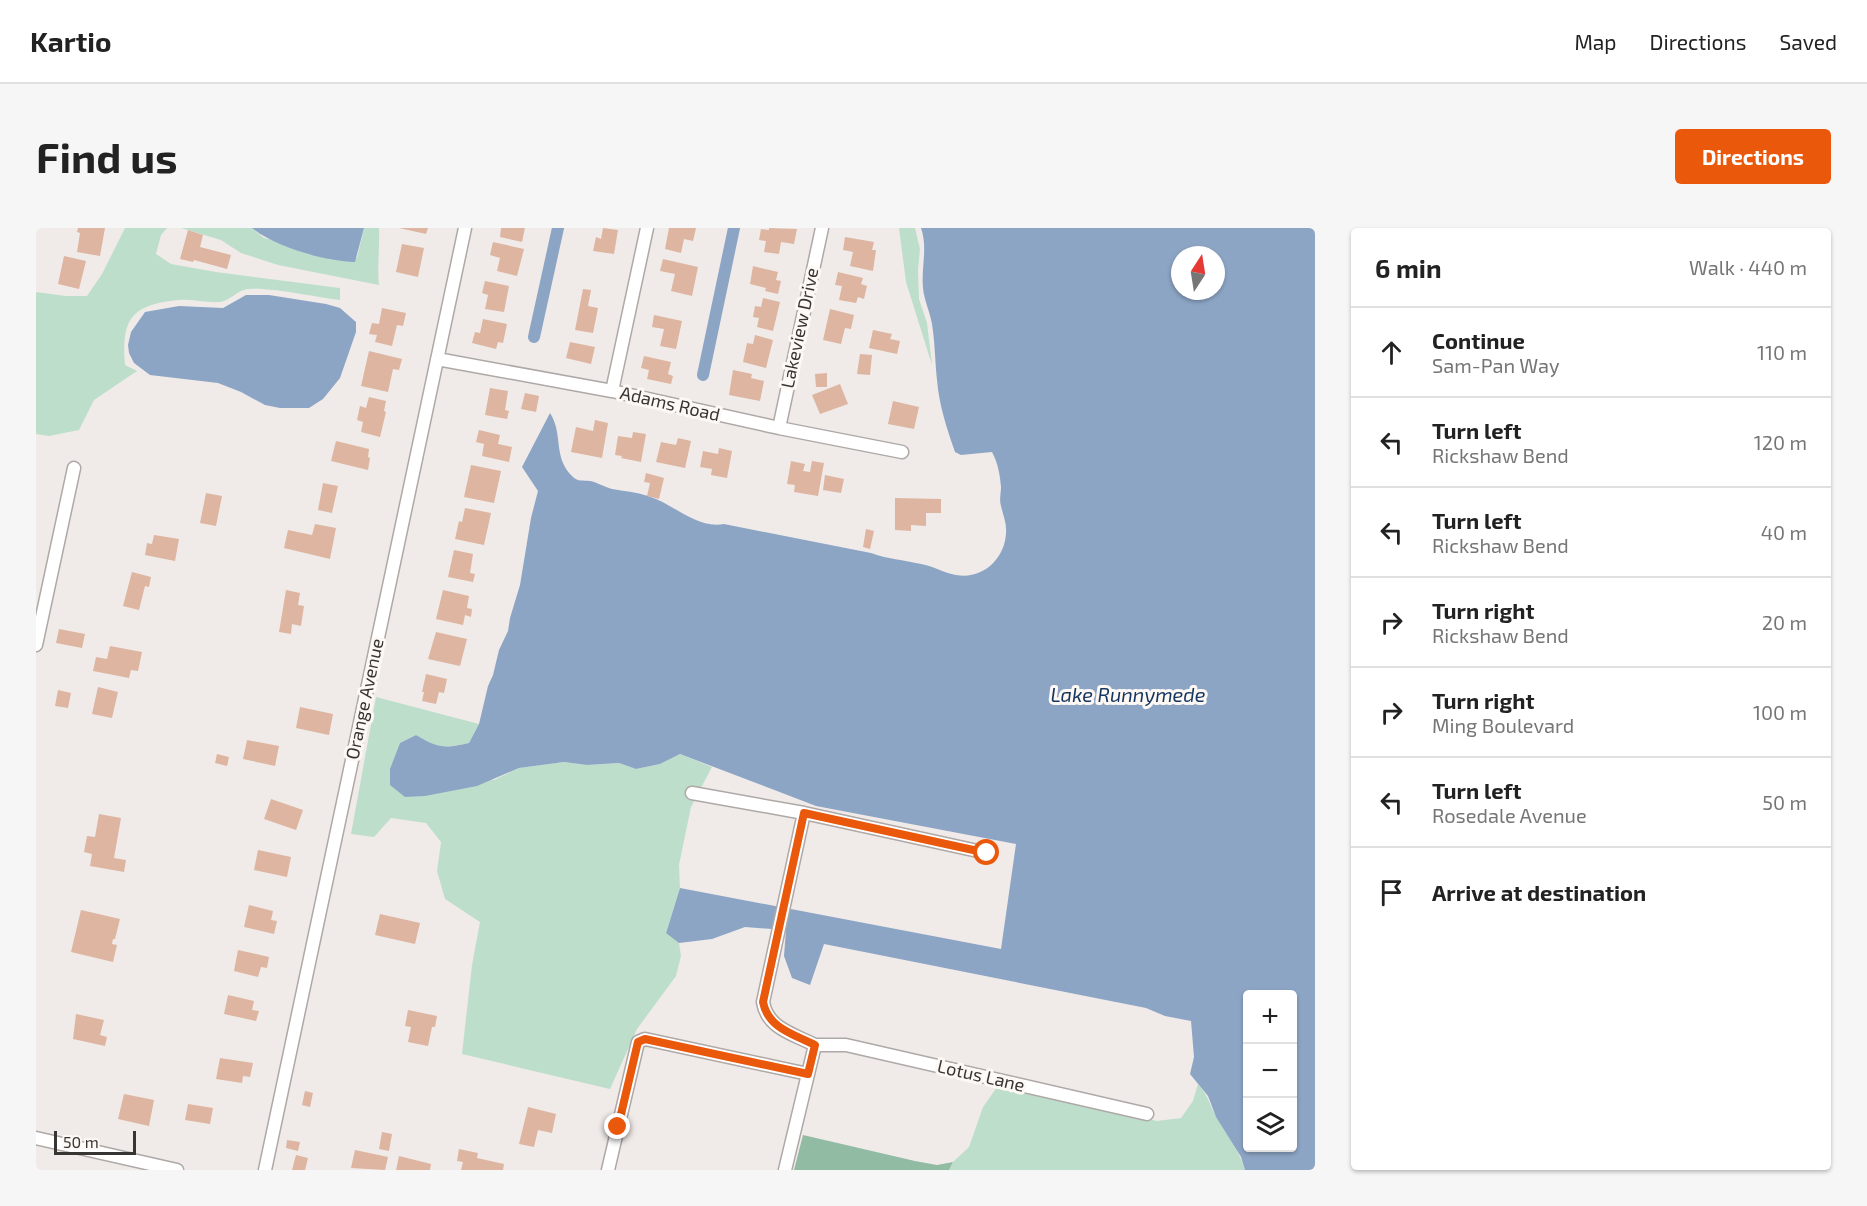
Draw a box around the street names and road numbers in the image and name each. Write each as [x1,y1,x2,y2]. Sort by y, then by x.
street label: Lakeview Drive [776,266,823,390]
street label: Adams Road [618,381,722,425]
street label: Orange Avenue [340,636,388,761]
street label: Lotus Lane [935,1054,1027,1096]

